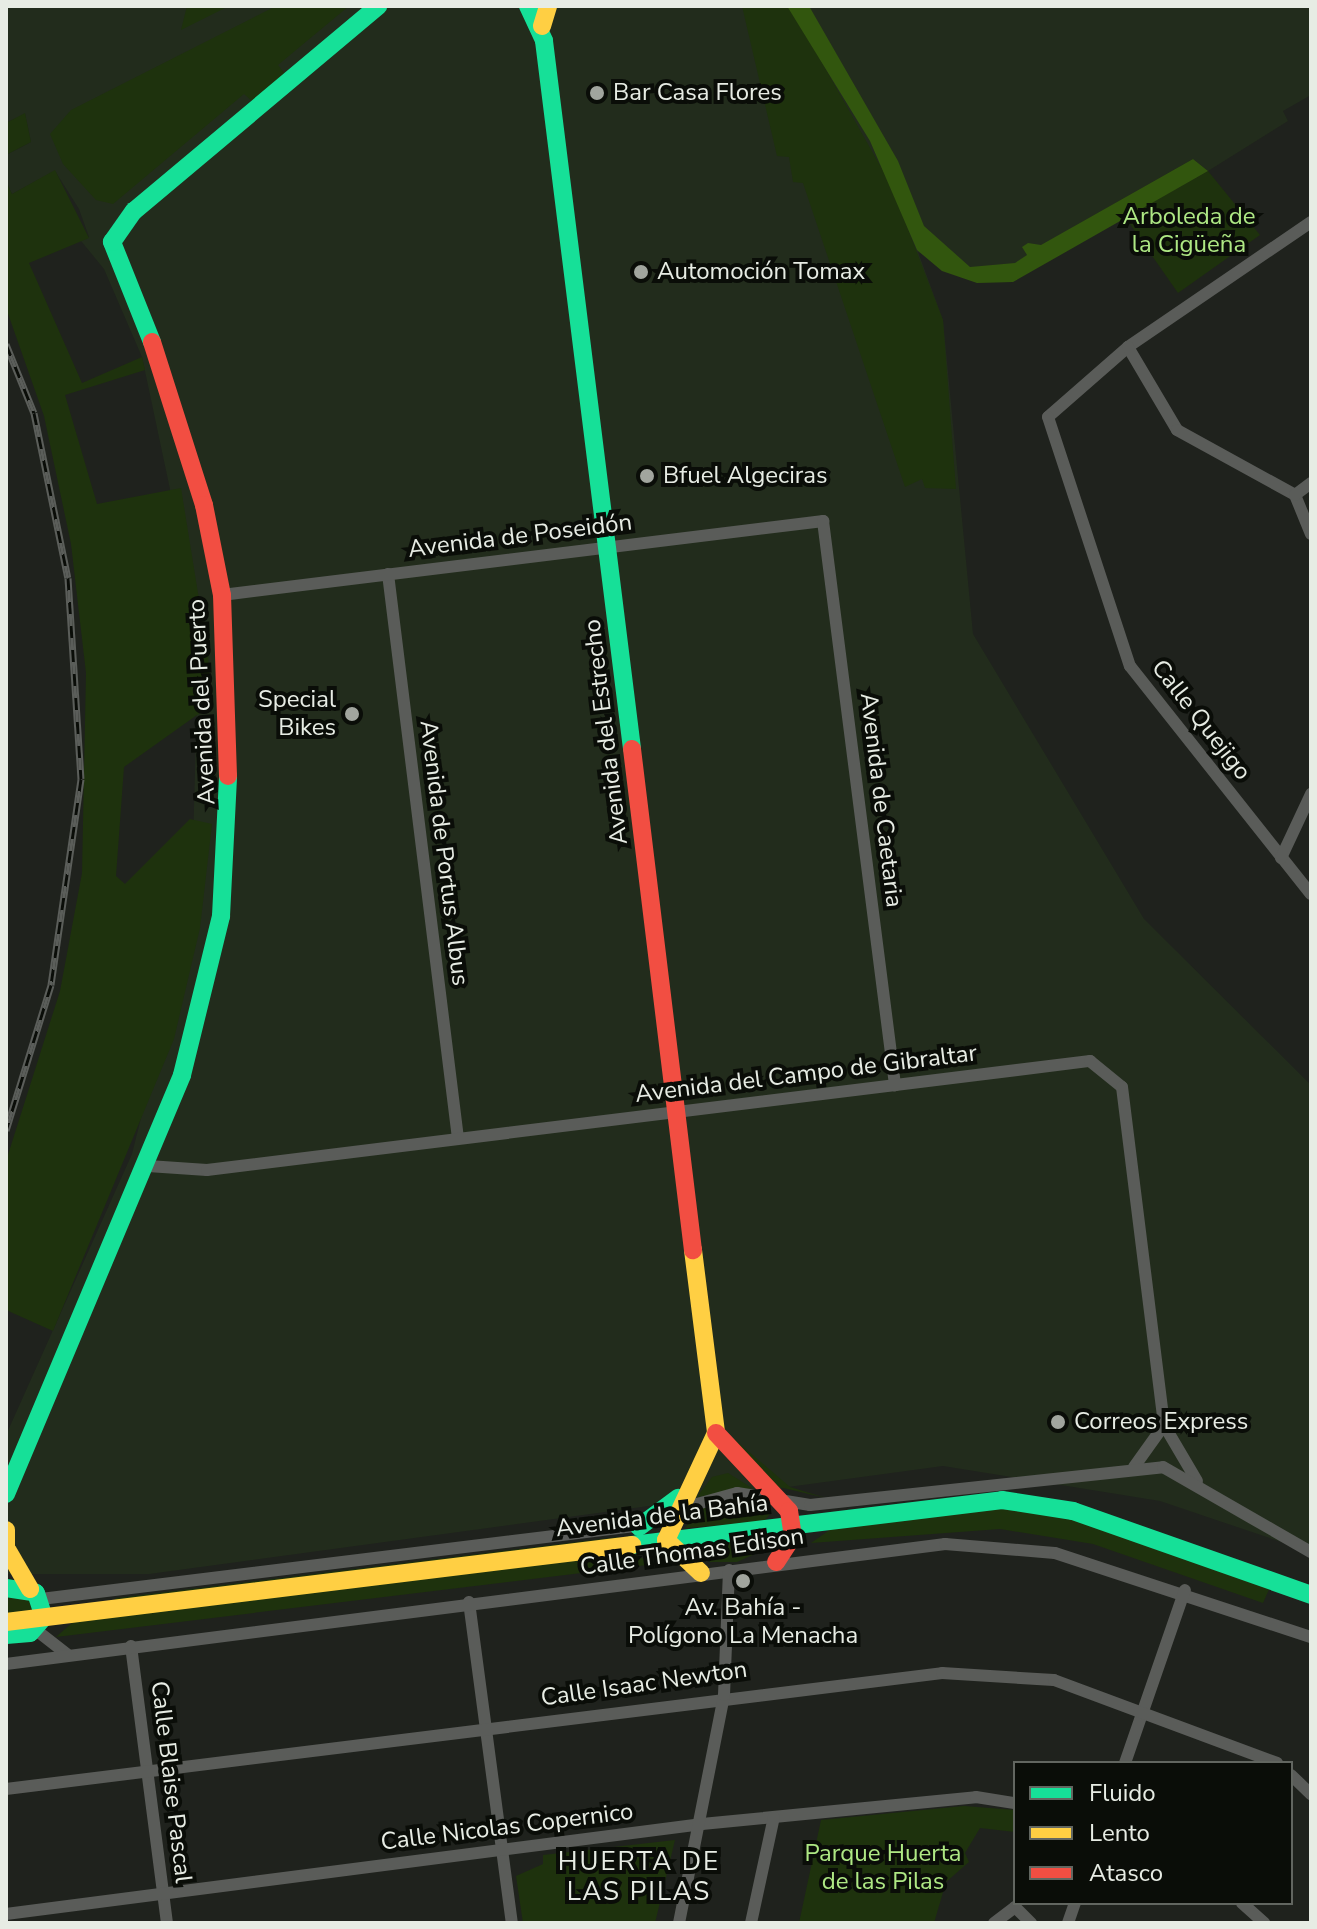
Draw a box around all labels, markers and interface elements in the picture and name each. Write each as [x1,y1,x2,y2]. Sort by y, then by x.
place label: Bar Casa Flores [613,79,782,107]
marker: Bar Casa Flores [588,84,606,102]
park label: Arboleda de la Cigüeña [1123,203,1255,259]
place label: Automoción Tomax [657,258,865,286]
marker: Automoción Tomax [632,263,650,281]
place label: Bfuel Algeciras [663,462,827,490]
marker: Bfuel Algeciras [638,467,656,485]
street label: Avenida de Poseidón [406,508,634,564]
street label: Avenida del Puerto [182,598,222,806]
street label: Avenida del Estrecho [578,618,634,846]
street label: Calle Quejigo [1145,654,1257,786]
place label: Special Bikes [258,686,336,742]
street label: Avenida de Caetaria [854,691,908,909]
marker: Special Bikes [343,705,361,723]
street label: Avenida de Portus Albus [413,719,475,987]
street label: Avenida del Campo de Gibraltar [633,1039,979,1109]
place label: Correos Express [1074,1408,1248,1436]
marker: Correos Express [1049,1413,1067,1431]
street label: Avenida de la Bahía [554,1489,770,1543]
street label: Calle Thomas Edison [578,1522,806,1582]
marker: Av. Bahía - Polígono La Menacha [734,1572,752,1590]
place label: Av. Bahía - Polígono La Menacha [628,1594,858,1650]
street label: Calle Isaac Newton [539,1655,749,1713]
street label: Calle Blaise Pascal [144,1679,198,1885]
legend [1013,1761,1293,1905]
text: Fluido [1089,1777,1156,1809]
street label: Calle Nicolas Copernico [379,1797,635,1857]
text: Lento [1089,1817,1150,1849]
park label: Parque Huerta de las Pilas [804,1840,962,1896]
district label: HUERTA DE LAS PILAS [558,1846,720,1908]
text: Atasco [1089,1857,1163,1889]

